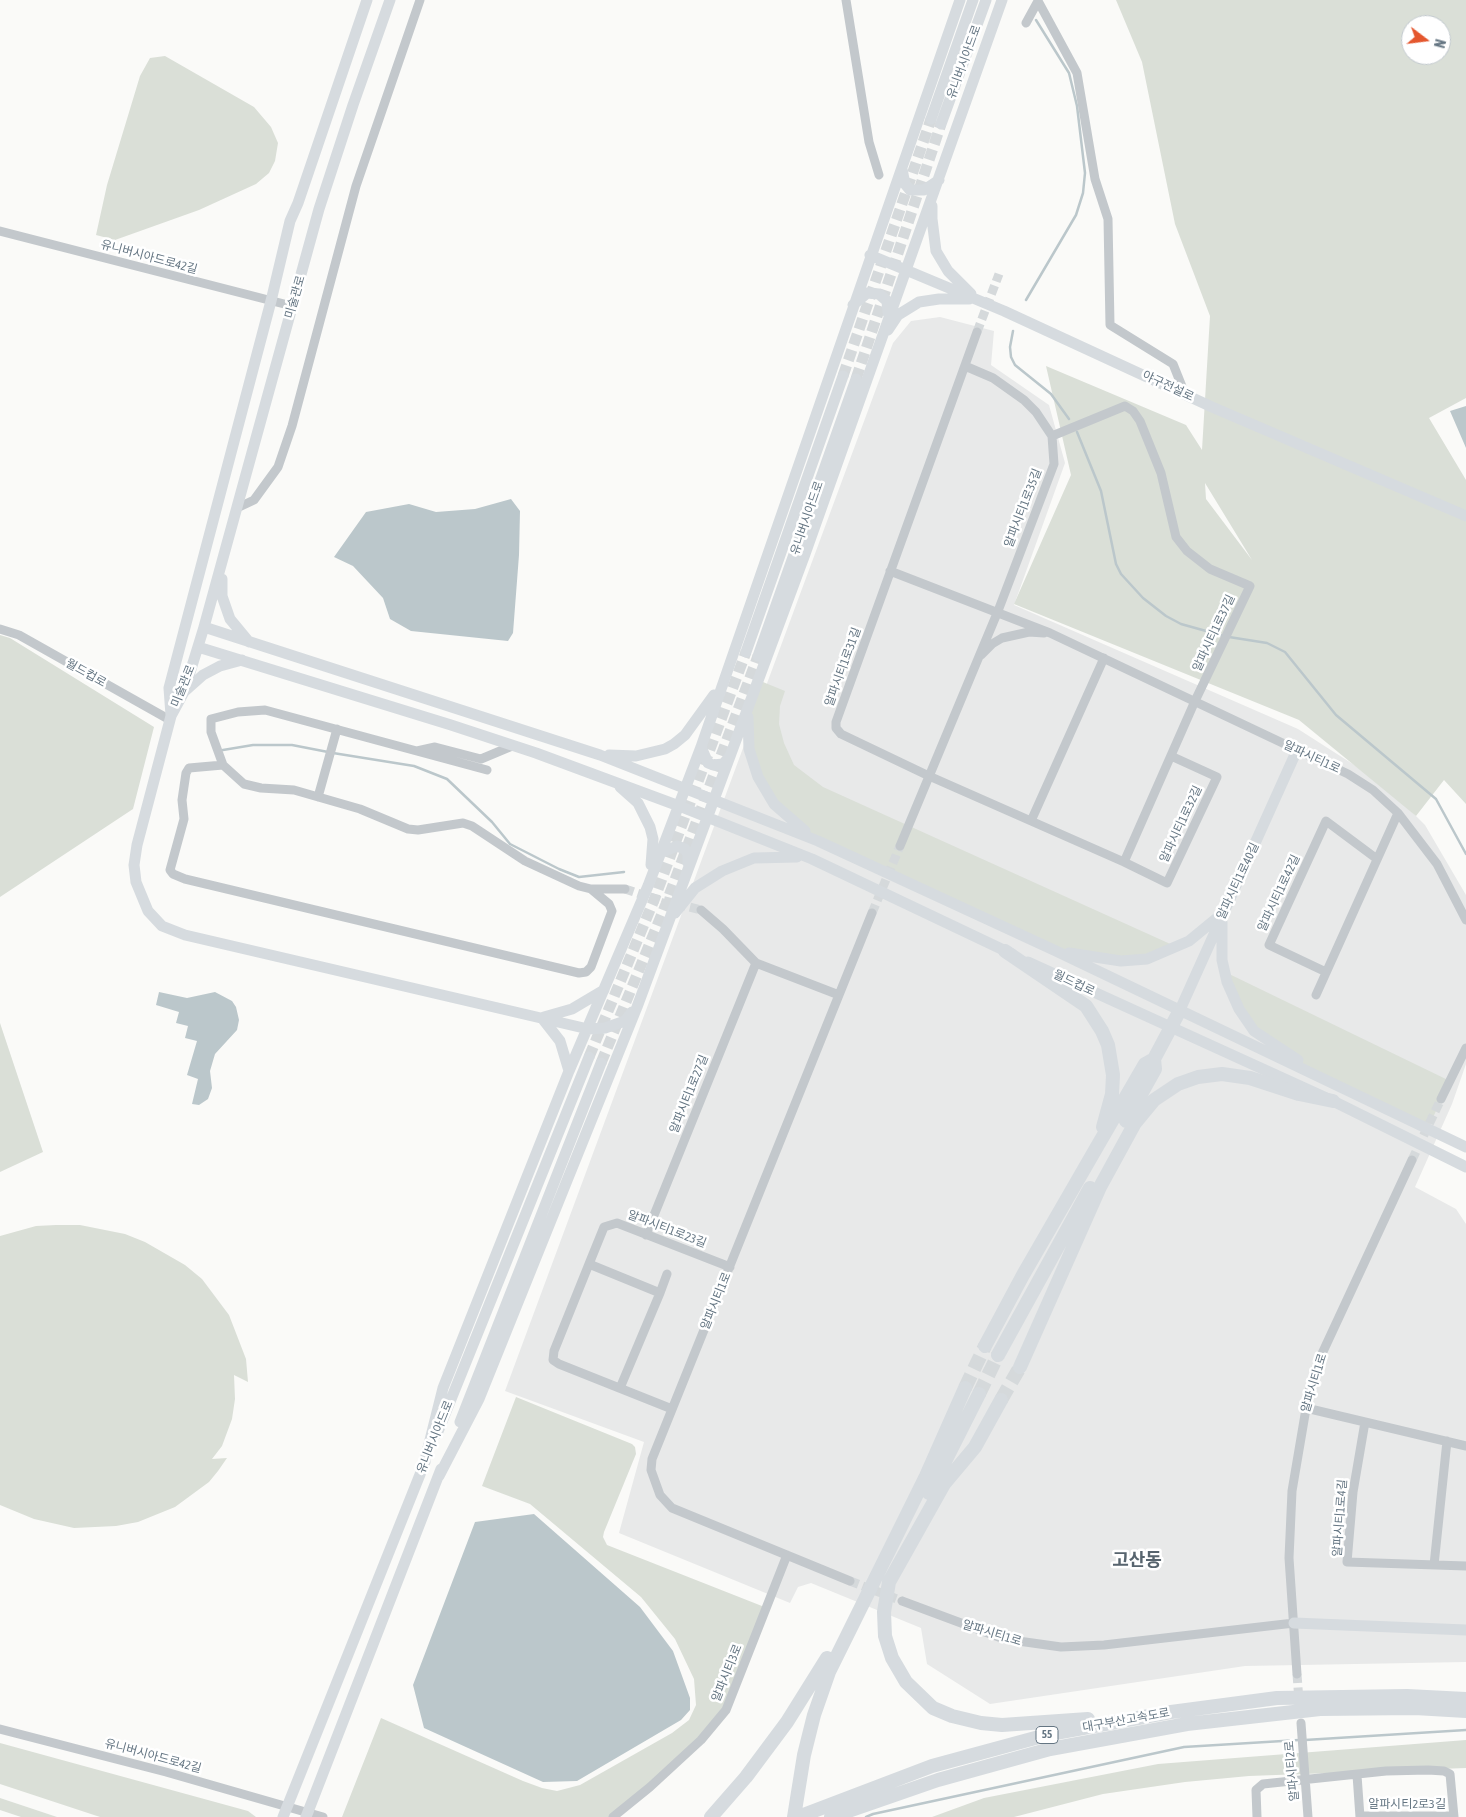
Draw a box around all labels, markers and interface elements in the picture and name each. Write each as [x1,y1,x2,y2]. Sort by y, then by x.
north arrow [1401,15,1451,65]
street label: 유니버시아드로 [944,23,984,101]
text: N [1431,38,1448,50]
street label: 유니버시아드로42길 [99,237,199,277]
street label: 미술관로 [282,274,308,320]
street label: 야구전설로 [1140,368,1196,404]
street label: 알파시티1로35길 [1001,467,1045,549]
street label: 유니버시아드로 [788,479,826,557]
street label: 알파시티1로37길 [1190,592,1238,674]
street label: 알파시티1로31길 [822,625,864,709]
street label: 월드컵로 [63,656,109,690]
street label: 미술관로 [168,663,198,709]
street label: 알파시티1로 [1281,738,1343,776]
street label: 알파시티1로32길 [1157,783,1205,865]
street label: 알파시티1로40길 [1214,840,1262,922]
street label: 알파시티1로42길 [1255,852,1303,934]
street label: 월드컵로 [1051,967,1097,999]
street label: 알파시티1로27길 [667,1053,711,1135]
street label: 알파시티1로23길 [626,1207,708,1251]
street label: 알파시티1로 [698,1270,734,1332]
street label: 알파시티1로 [1298,1352,1330,1414]
street label: 유니버시아드로 [414,1398,456,1476]
street label: 알파시티1로4길 [1330,1479,1350,1557]
district label: 고산동 [1112,1549,1162,1571]
street label: 알파시티1로 [961,1617,1023,1649]
street label: 알파시티3로 [709,1642,745,1704]
street label: 대구부산고속도로 [1081,1705,1171,1735]
road number: 55 [1036,1726,1058,1744]
street label: 유니버시아드로42길 [103,1736,203,1776]
street label: 알파시티2로 [1282,1740,1302,1802]
street label: 알파시티2로3길 [1368,1797,1446,1811]

